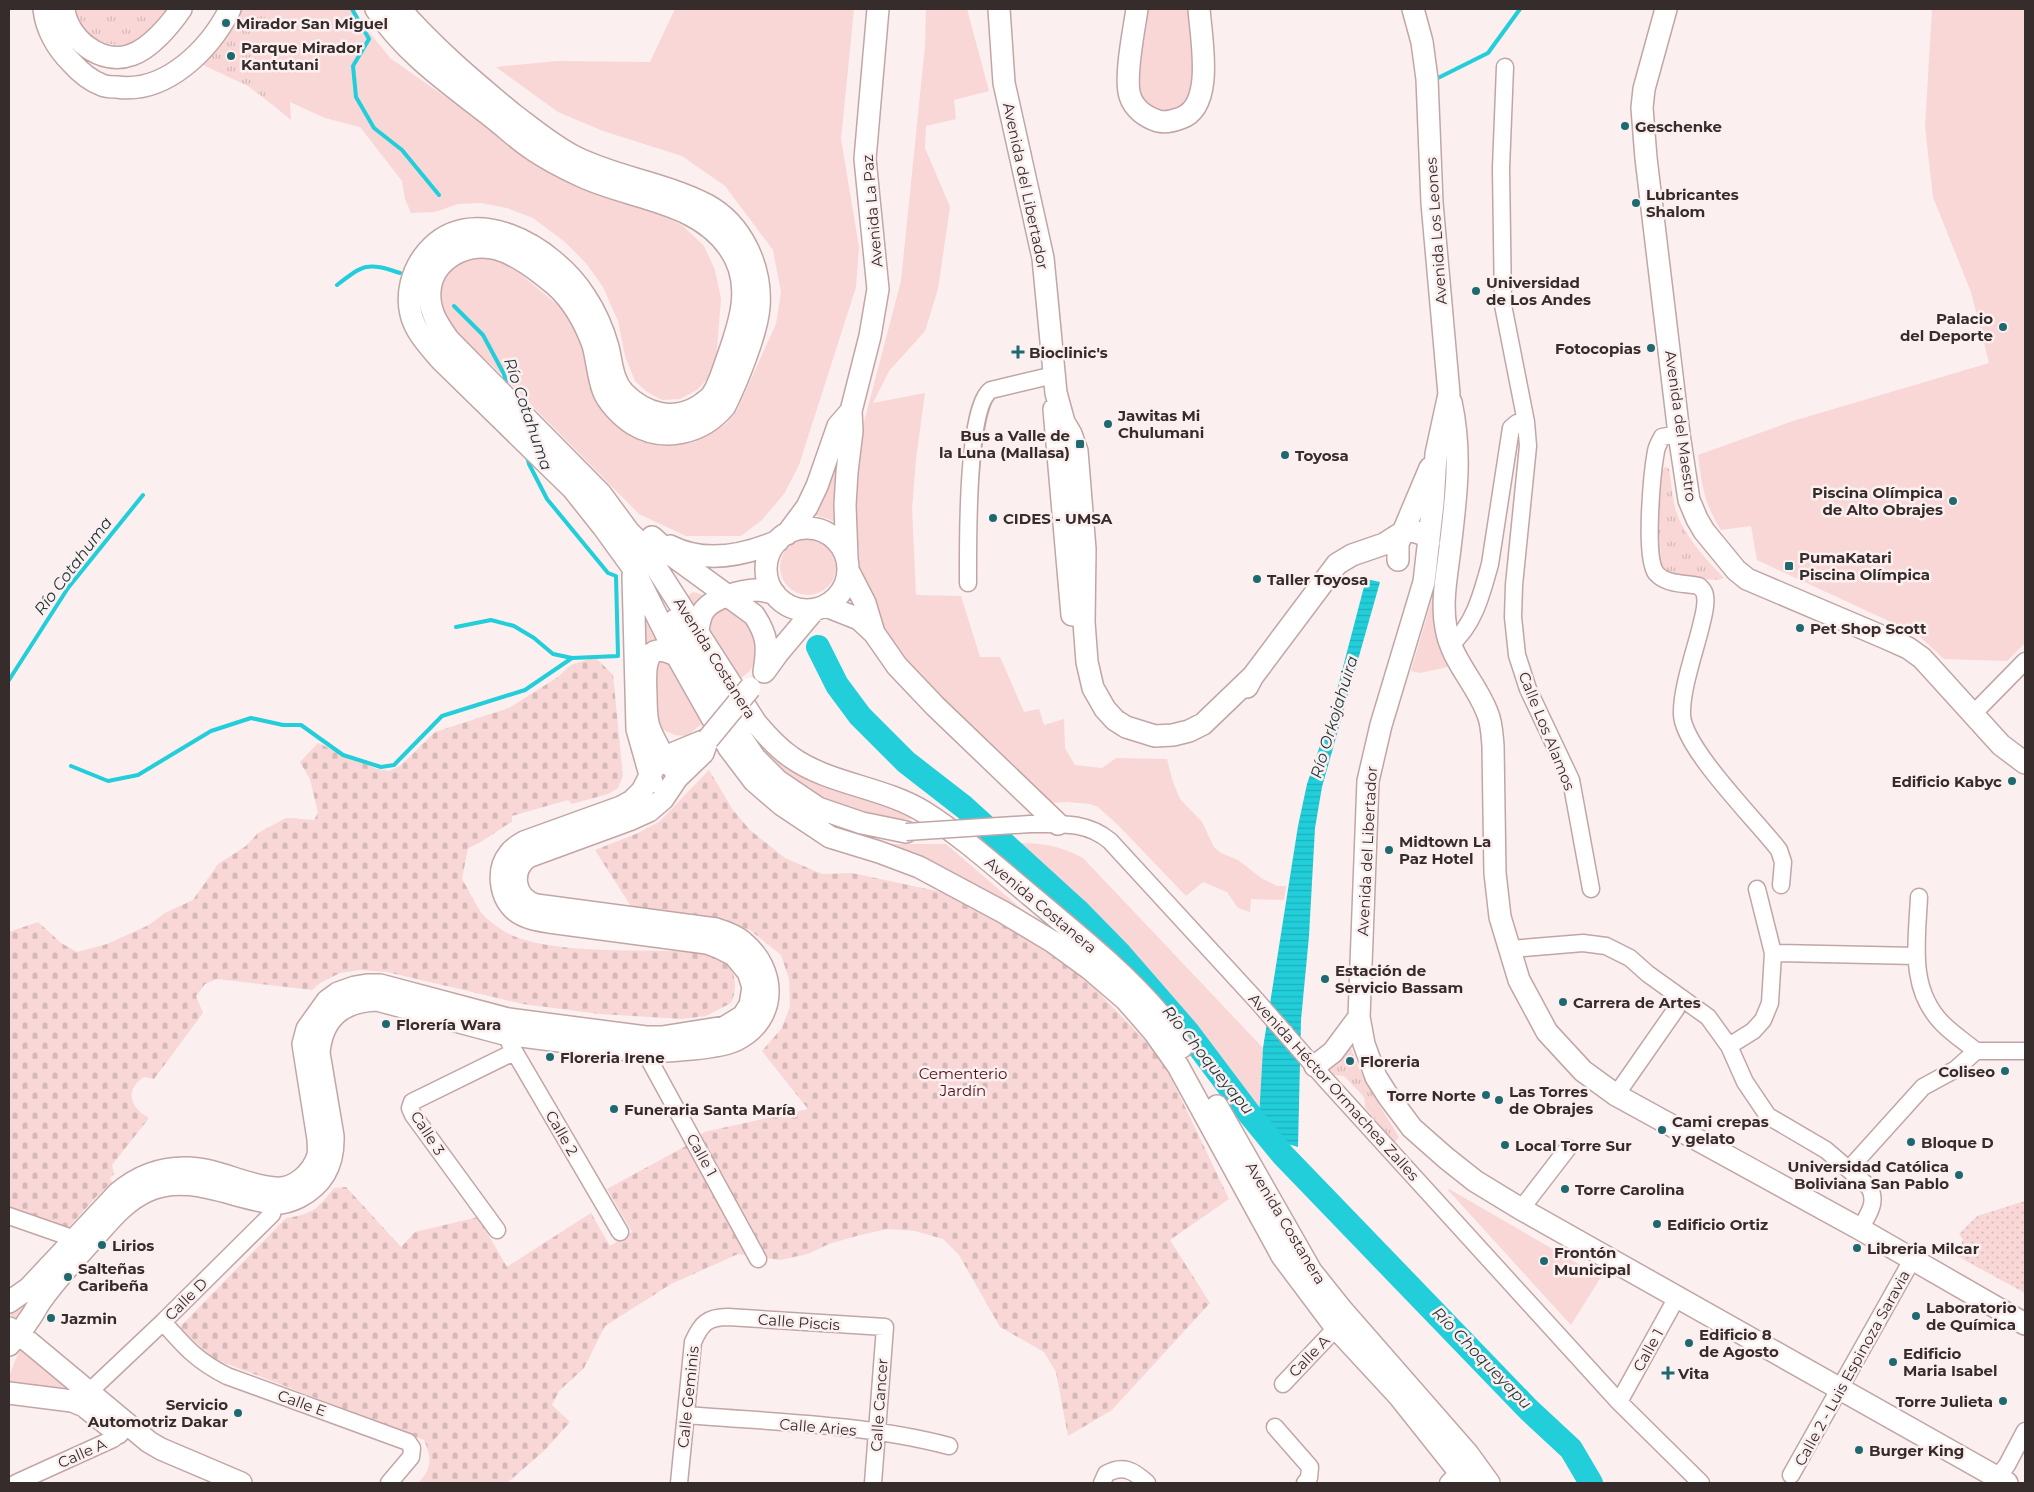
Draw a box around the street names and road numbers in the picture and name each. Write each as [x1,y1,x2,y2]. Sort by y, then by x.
street label: Avenida del Libertador [999,101,1053,271]
street label: Avenida La Paz [858,153,886,268]
street label: Avenida Los Leones [1421,157,1451,305]
street label: Avenida del Maestro [1661,349,1701,503]
street label: Avenida Costanera [670,594,760,722]
street label: Calle Los Alamos [1515,669,1579,793]
street label: Avenida del Libertador [1353,766,1381,936]
street label: Avenida Costanera [981,853,1101,957]
street label: Avenida Héctor Ormachea Zalles [1245,989,1423,1185]
street label: Calle 3 [407,1107,449,1159]
street label: Calle 2 [542,1107,582,1159]
street label: Calle 1 [683,1130,721,1180]
street label: Avenida Costanera [1242,1158,1330,1288]
street label: Calle 2 - Luis Espinoza Saravia [1790,1267,1914,1469]
street label: Calle D [161,1274,211,1324]
street label: Calle Piscis [757,1310,841,1334]
street label: Calle 1 [1629,1325,1667,1375]
street label: Calle A [1284,1331,1334,1381]
street label: Calle Geminis [673,1345,703,1449]
street label: Calle Cancer [866,1358,892,1452]
street label: Calle E [275,1385,329,1421]
street label: Calle Aries [779,1414,857,1440]
street label: Calle A [55,1434,109,1472]

